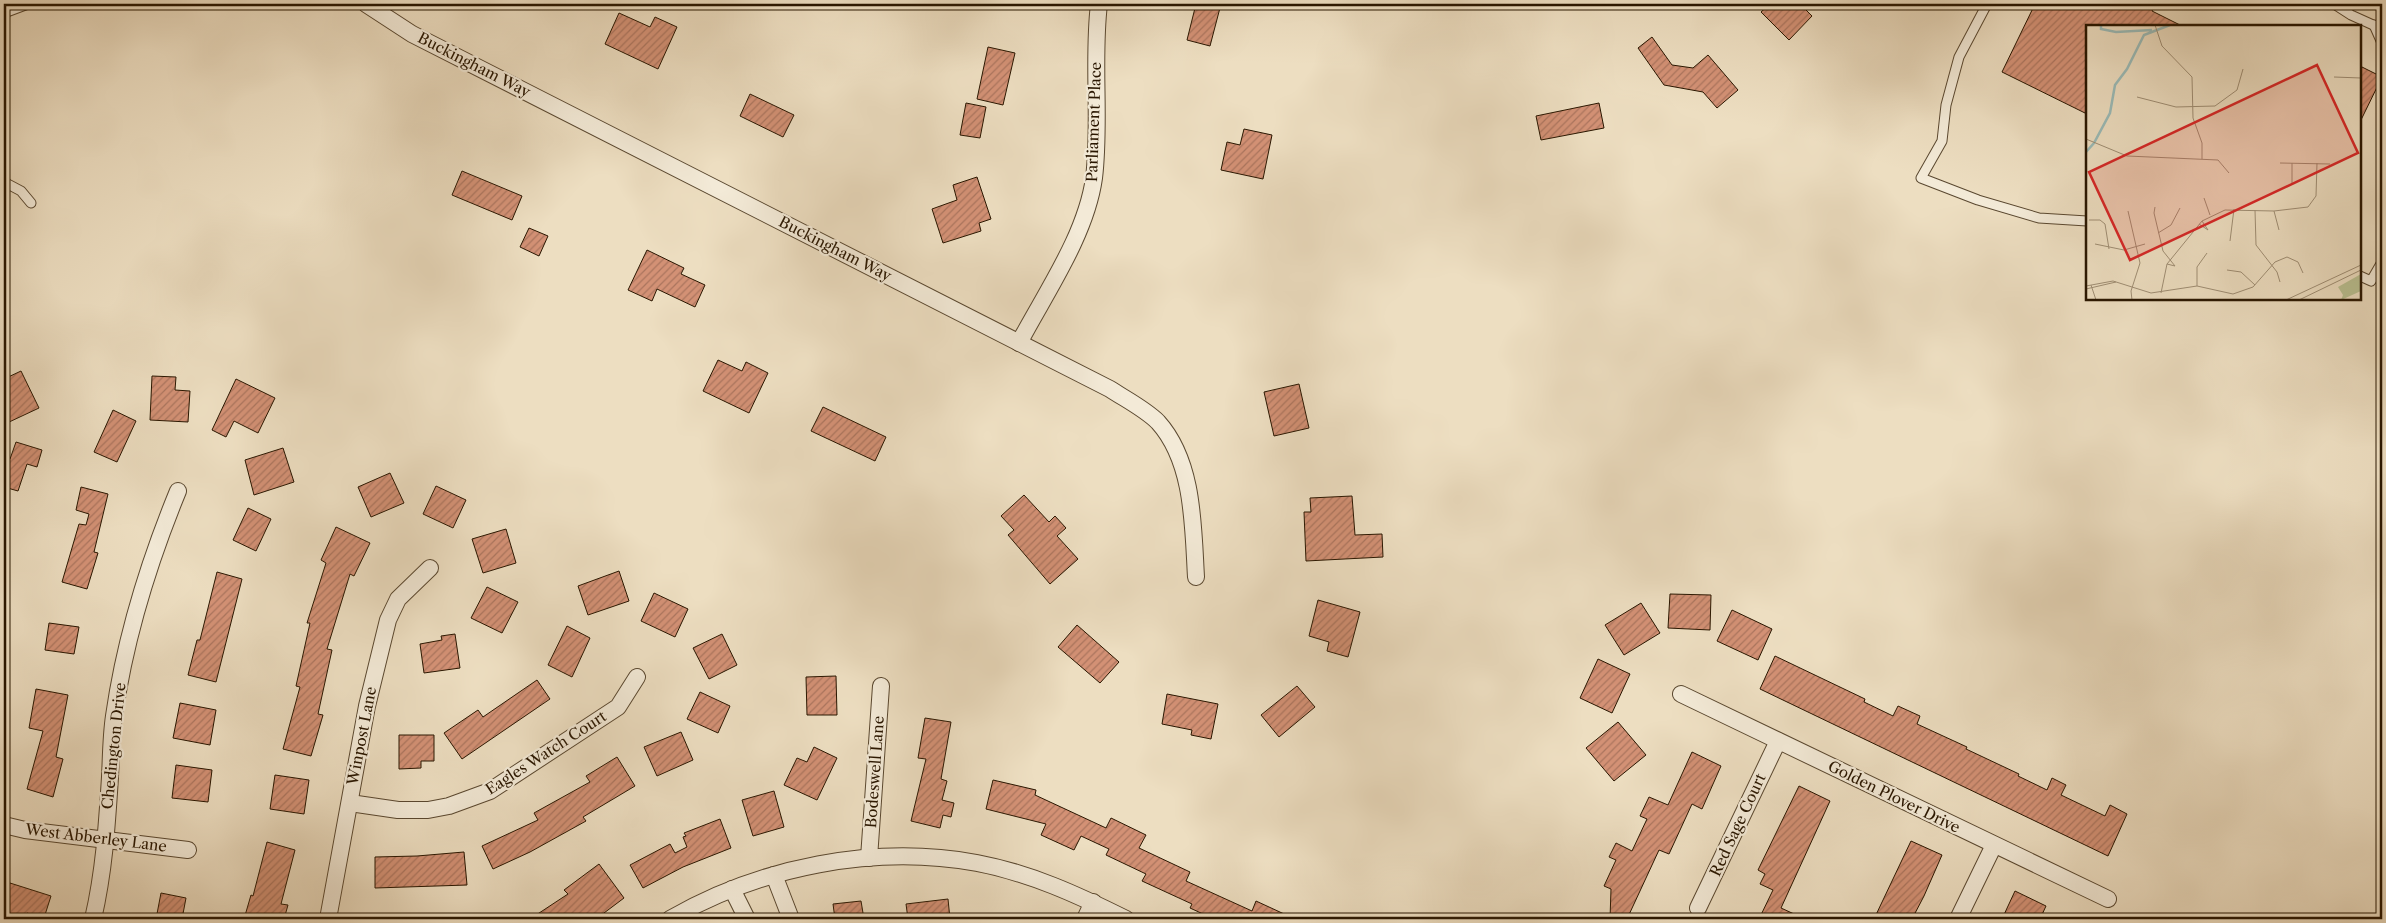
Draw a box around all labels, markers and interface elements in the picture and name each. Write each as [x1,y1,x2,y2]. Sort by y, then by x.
inset map [2086,25,2361,300]
street label: Buckingham Way [415,28,534,101]
street label: Parliament Place [1082,61,1105,183]
street label: Buckingham Way [776,212,895,285]
street label: Chedington Drive [97,682,130,810]
street label: Winpost Lane [342,685,380,788]
street label: Eagles Watch Court [482,706,610,799]
street label: Bodeswell Lane [861,715,888,829]
street label: Golden Plover Drive [1825,756,1963,837]
street label: Red Sage Court [1705,770,1770,879]
street label: West Abberley Lane [23,819,168,856]

